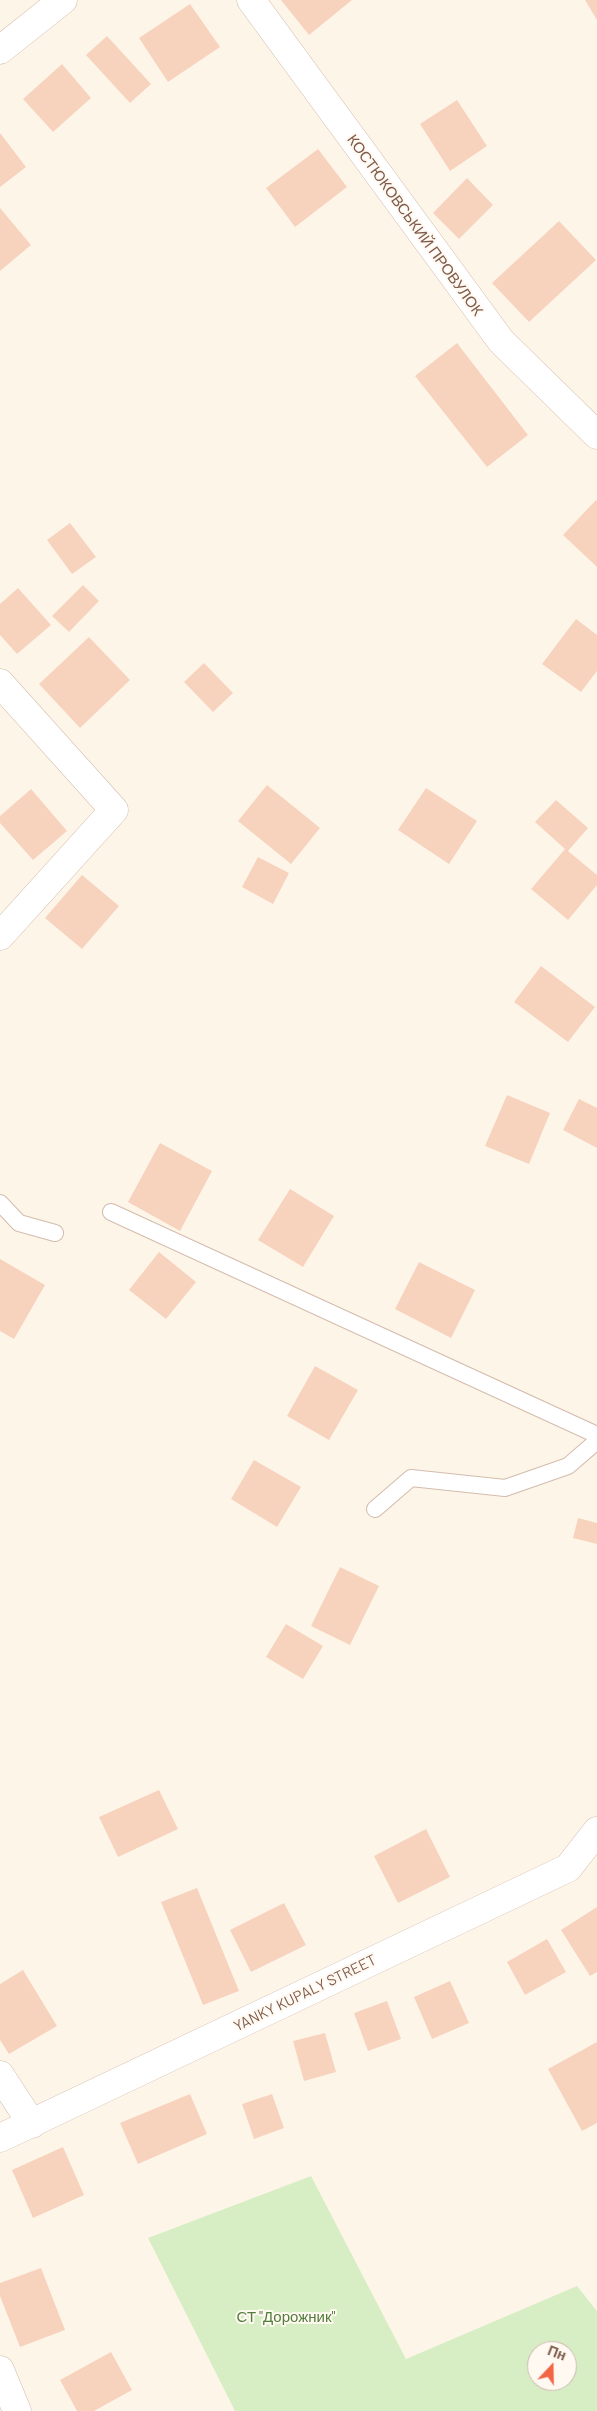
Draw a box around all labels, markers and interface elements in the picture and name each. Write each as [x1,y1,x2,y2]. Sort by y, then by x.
street label: КОСТЮКОВСЬКИЙ ПРОВУЛОК [343,131,487,319]
street label: YANKY KUPALY STREET [231,1951,379,2035]
park label: СТ "Дорожник" [237,2308,335,2326]
north arrow [527,2341,577,2391]
text: Пн [546,2341,569,2364]

